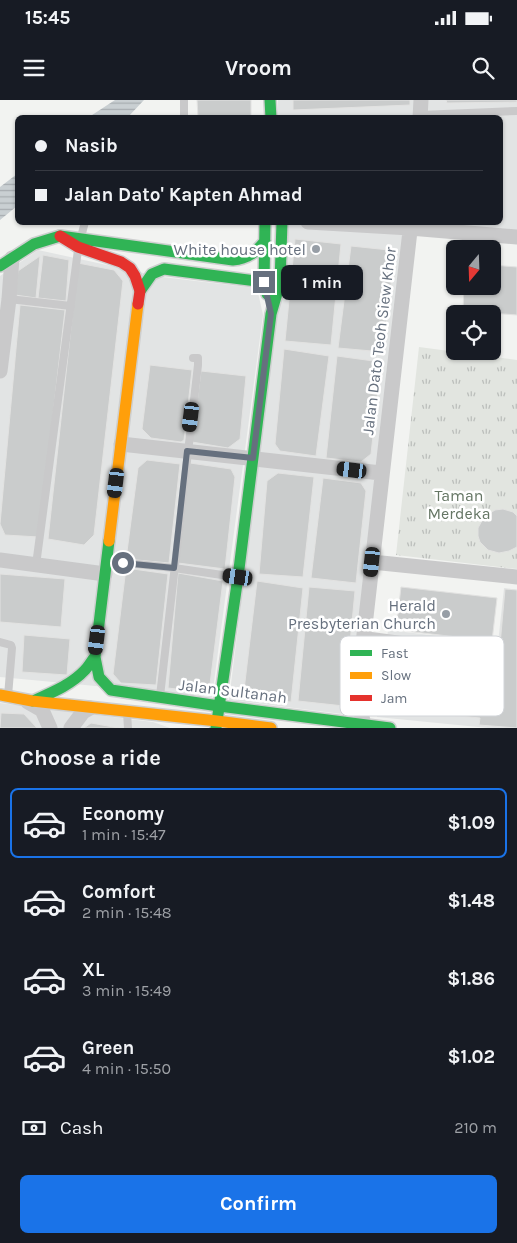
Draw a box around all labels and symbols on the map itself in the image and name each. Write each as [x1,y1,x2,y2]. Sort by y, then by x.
place label: White house hotel [174,240,306,259]
north arrow [446,240,501,295]
marker: White house hotel [310,243,322,255]
street label: Jalan Dato Teoh Siew Khor [358,246,400,436]
callout: 1 min [282,264,364,300]
route end [253,271,275,293]
car [181,401,200,433]
car [336,461,367,479]
car [106,467,125,499]
park label: Taman Merdeka [427,486,491,523]
car [362,546,381,578]
route start [112,552,134,574]
car [222,567,253,587]
place label: Herald Presbyterian Church [288,596,436,633]
marker: Herald Presbyterian Church [440,608,452,620]
car [87,624,106,656]
legend [340,636,504,716]
text: Fast [381,645,408,662]
text: Slow [381,667,411,684]
street label: Jalan Sultanah [178,675,288,707]
text: Jam [381,690,407,707]

